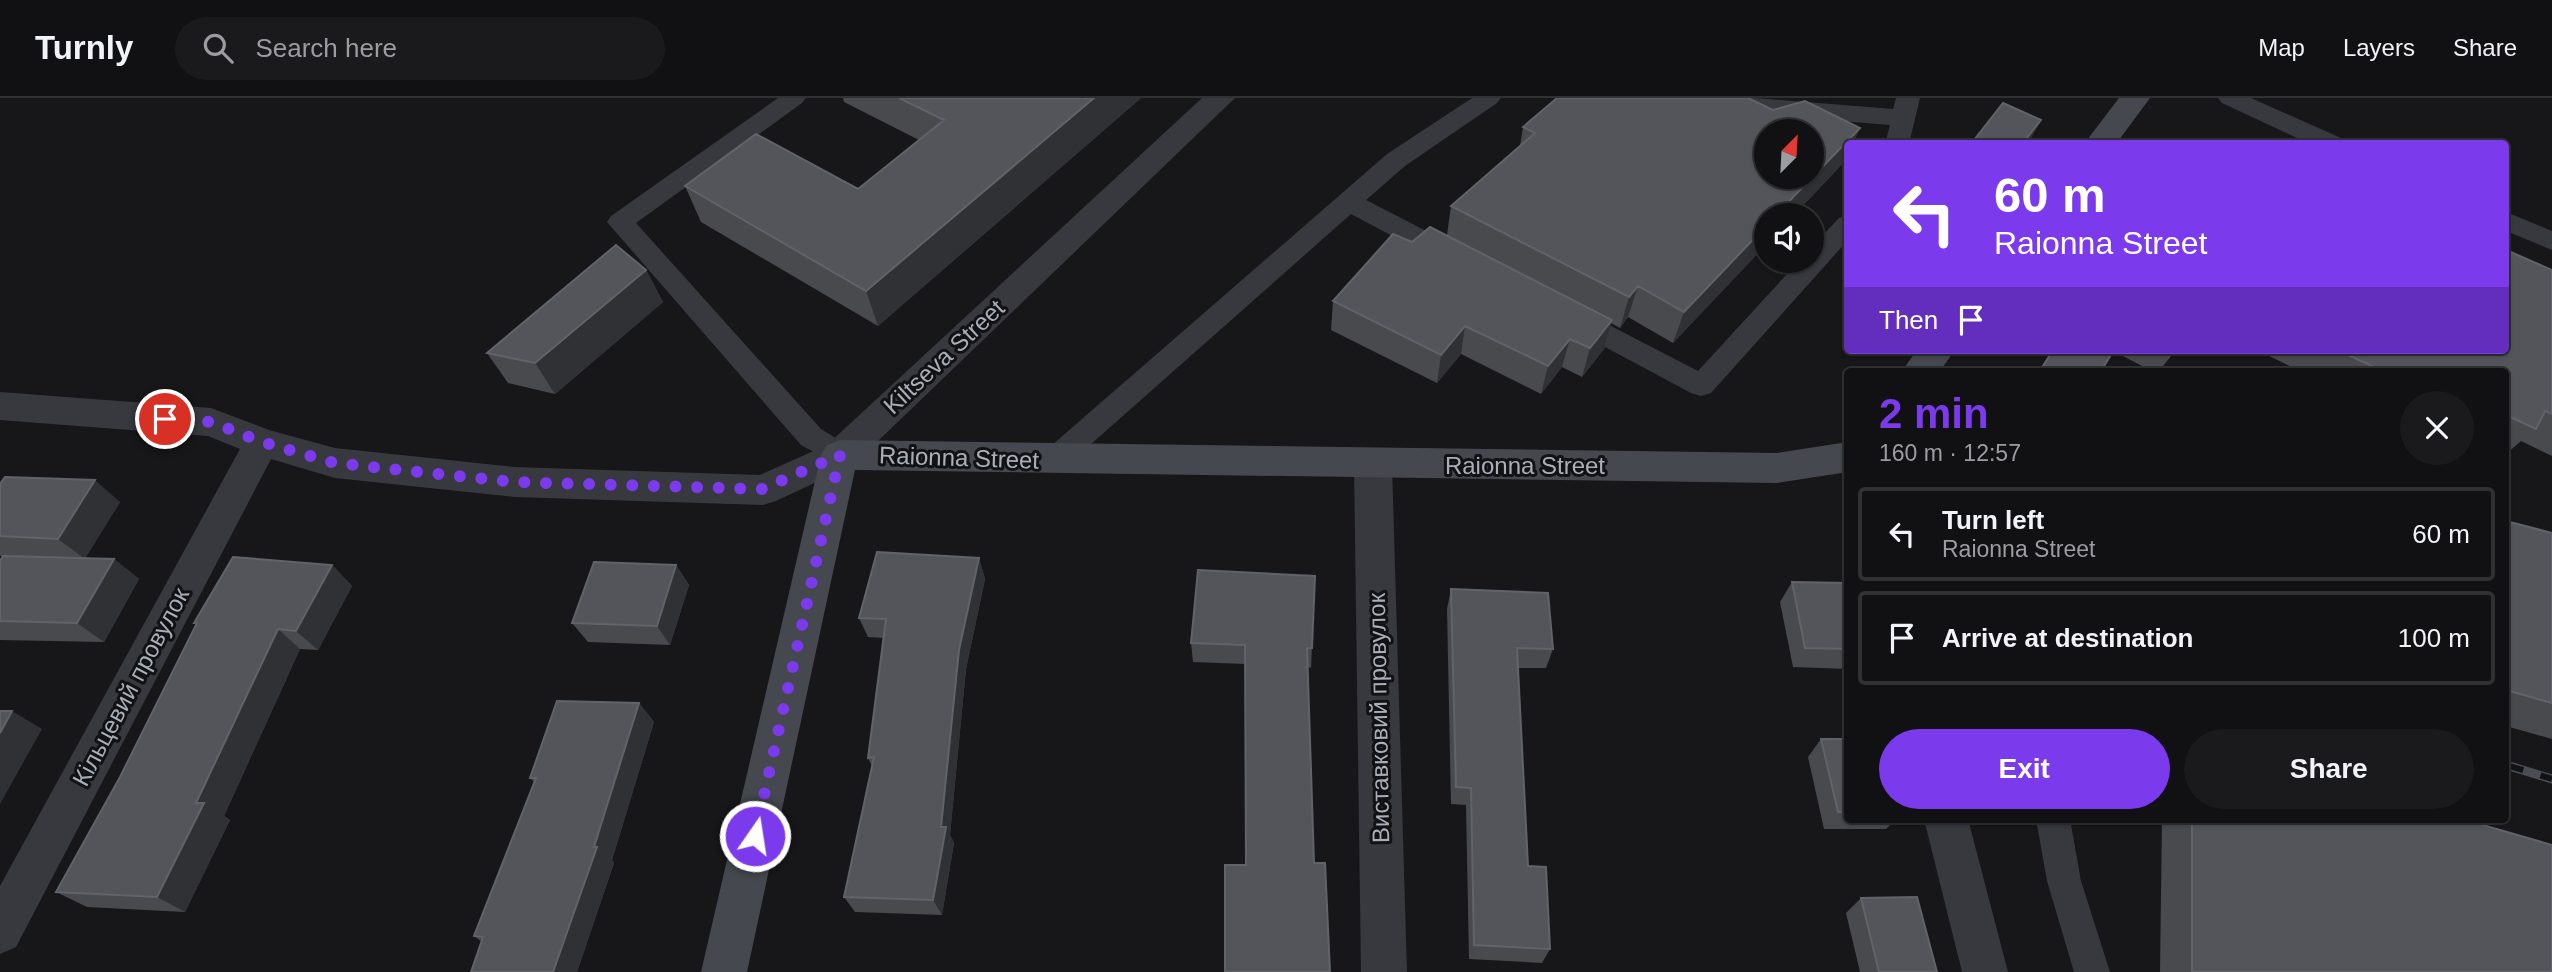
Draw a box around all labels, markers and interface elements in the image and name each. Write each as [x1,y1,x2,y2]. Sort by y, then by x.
search box [175,17,665,80]
text: Turnly [35,29,133,66]
icon: search [199,29,237,67]
text: Search here [255,33,397,63]
text: Map [2258,34,2305,61]
text: Layers [2343,34,2415,61]
text: Share [2453,34,2517,61]
north arrow [1754,119,1824,189]
map controls [1754,119,1824,273]
icon: left [1879,168,1970,259]
text: 60 m [1994,168,2106,222]
button: sound [1754,203,1824,273]
text: Raionna Street [1994,225,2207,261]
street label: Kiltseva Street [878,294,1010,419]
icon: arrive [1952,301,1990,339]
text: Then [1879,305,1938,335]
pin [135,389,195,449]
text: 2 min [1879,390,1989,437]
button: close [2400,391,2474,465]
icon: arrive [146,400,184,438]
text: 160 m · 12:57 [1879,440,2021,466]
street label: Raionna Street [879,441,1040,474]
street label: Raionna Street [1445,452,1605,479]
text: Turn left [1942,505,2044,535]
icon: left [1883,515,1921,553]
text: 60 m [2412,519,2470,549]
text: Raionna Street [1942,536,2095,562]
street label: Кільцевий провулок [67,583,194,790]
street label: Виставковий провулок [1363,592,1394,843]
icon: arrive [1883,619,1921,657]
text: Arrive at destination [1942,623,2193,653]
text: 100 m [2398,623,2470,653]
button: Exit [1879,729,2170,809]
button: Share [2184,729,2474,809]
position arrow [718,799,792,873]

